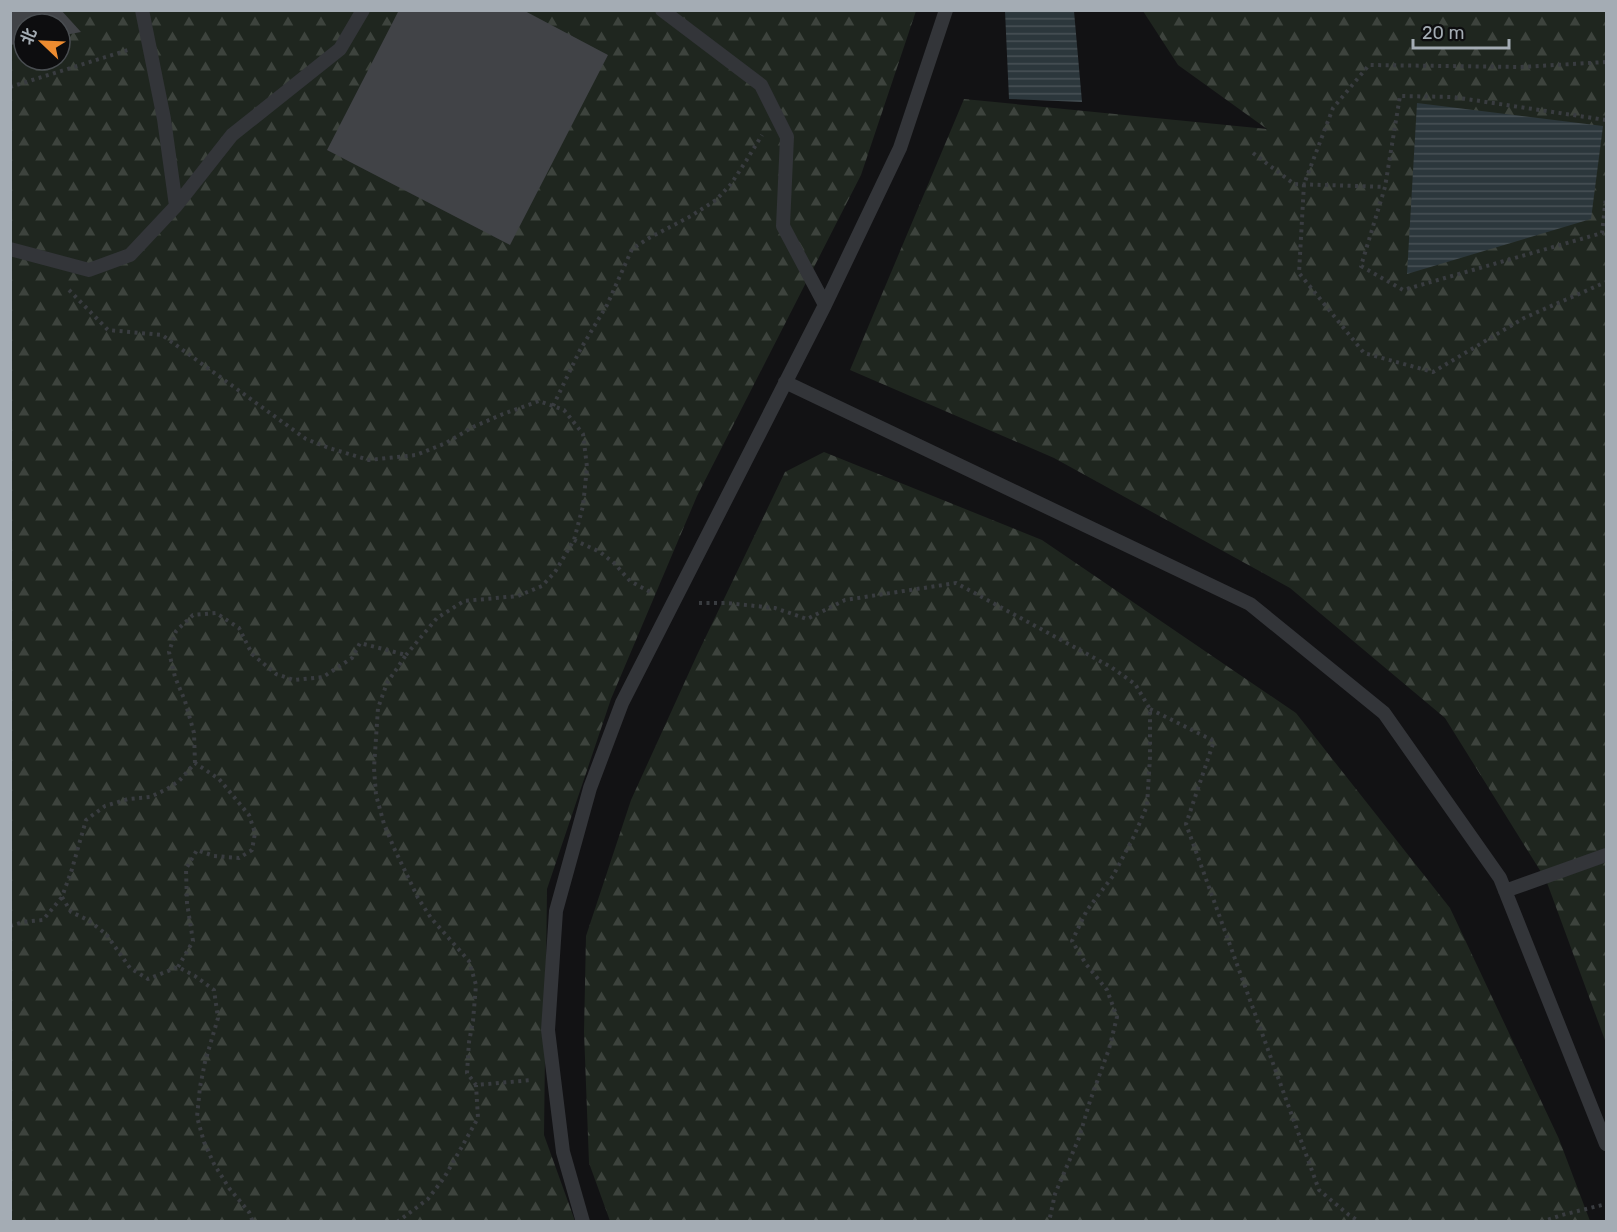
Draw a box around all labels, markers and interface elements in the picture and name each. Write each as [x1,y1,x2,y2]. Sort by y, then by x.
north arrow [12,12,72,72]
scale bar [1413,12,1509,50]
text: 20 m [1422,22,1464,44]
text: 北 [17,25,41,47]

